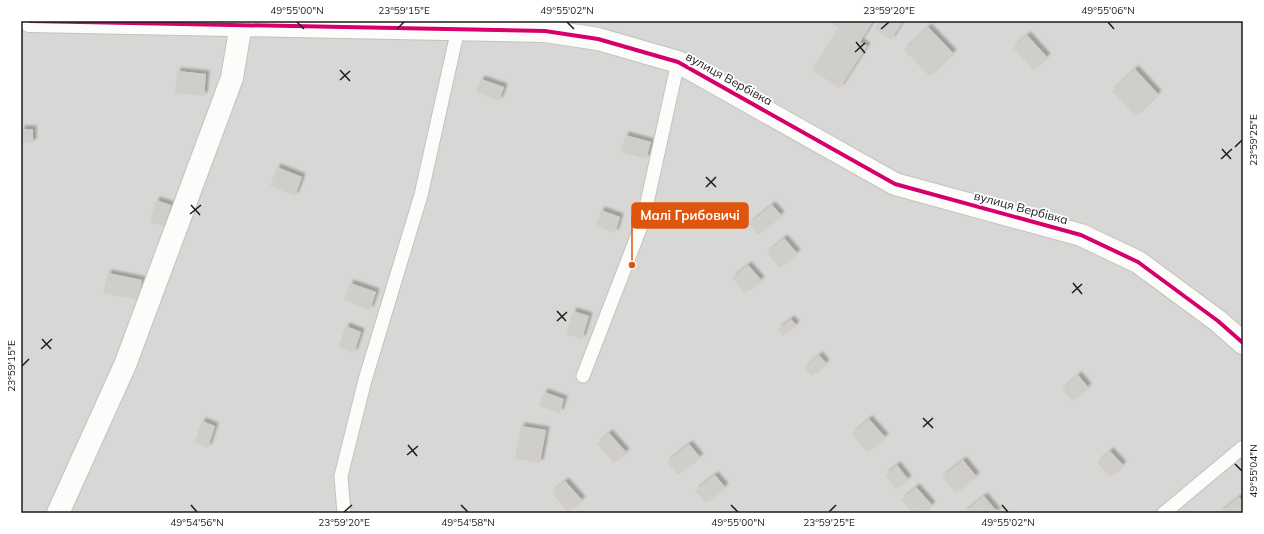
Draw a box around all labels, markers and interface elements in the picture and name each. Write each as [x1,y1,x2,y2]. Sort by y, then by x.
text: 49°55'00"N [270,4,324,17]
text: 23°59'15"E [378,4,430,17]
text: 49°55'02"N [540,4,594,17]
text: 23°59'20"E [863,4,915,17]
text: 49°55'06"N [1081,4,1135,17]
street label: вулиця Вербівка [683,49,775,109]
text: 23°59'25"E [1247,114,1260,166]
street label: вулиця Вербівка [973,188,1070,227]
callout: Малі Грибовичі [632,203,748,228]
text: Малі Грибовичі [640,207,740,223]
text: 23°59'15"E [5,340,18,392]
text: 49°55'04"N [1247,444,1260,498]
text: 49°54'56"N [170,516,224,529]
text: 23°59'20"E [318,516,370,529]
text: 49°54'58"N [441,516,495,529]
text: 49°55'00"N [711,516,765,529]
text: 23°59'25"E [803,516,855,529]
text: 49°55'02"N [981,516,1035,529]

